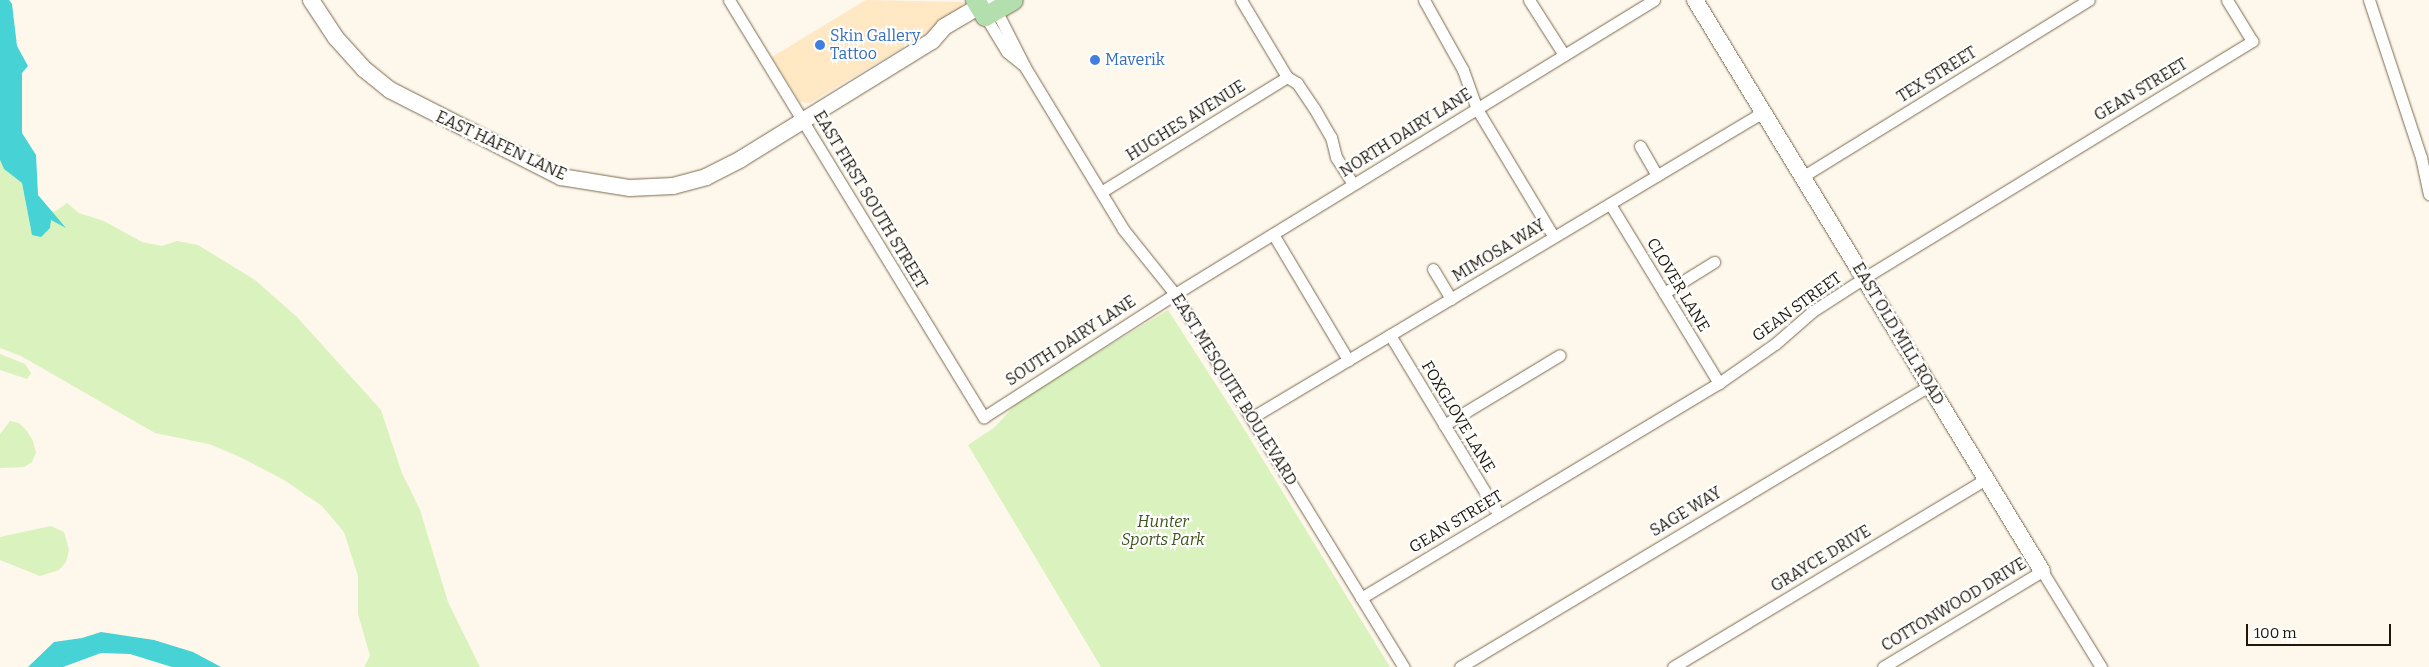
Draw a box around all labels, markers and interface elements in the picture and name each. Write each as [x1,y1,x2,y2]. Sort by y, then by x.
place label: Skin Gallery Tattoo [830,26,921,64]
marker: Skin Gallery Tattoo [814,39,826,51]
street label: TEX STREET [1894,43,1980,107]
place label: Maverik [1105,50,1165,70]
marker: Maverik [1089,54,1101,66]
street label: GEAN STREET [2091,55,2191,125]
street label: HUGHES AVENUE [1123,77,1249,165]
street label: NORTH DAIRY LANE [1336,85,1476,181]
street label: EAST HAFEN LANE [433,107,569,185]
street label: EAST FIRST SOUTH STREET [809,108,931,292]
street label: MIMOSA WAY [1449,216,1549,286]
street label: CLOVER LANE [1642,235,1714,335]
street label: EAST OLD MILL ROAD [1848,259,1948,409]
street label: GEAN STREET [1749,268,1845,346]
street label: EAST MESQUITE BOULEVARD [1167,291,1301,489]
street label: SOUTH DAIRY LANE [1002,292,1140,390]
street label: FOXGLOVE LANE [1417,358,1499,476]
street label: SAGE WAY [1647,483,1725,541]
street label: GEAN STREET [1406,487,1506,557]
park label: Hunter Sports Park [1121,512,1205,550]
street label: GRAYCE DRIVE [1768,522,1874,596]
street label: COTTONWOOD DRIVE [1878,554,2030,656]
scale bar [2249,614,2394,646]
text: 100 m [2254,624,2297,642]

